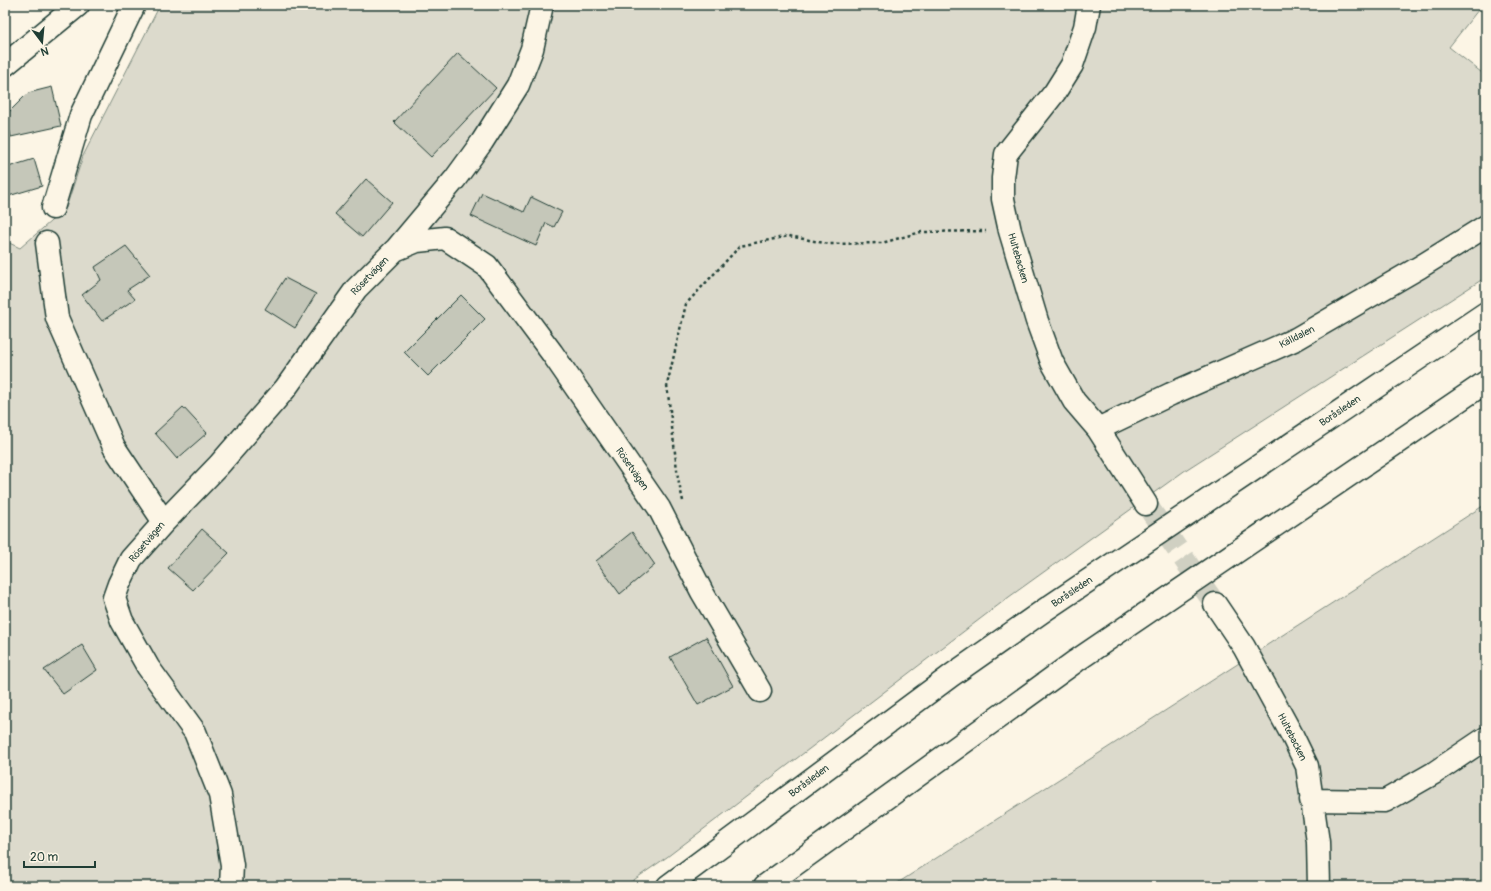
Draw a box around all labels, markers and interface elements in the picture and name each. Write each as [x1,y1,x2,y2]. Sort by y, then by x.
north arrow [22,22,62,62]
text: N [39,44,50,59]
street label: Hultebacken [1005,231,1031,285]
street label: Rösetvägen [349,254,392,298]
street label: Källdalen [1277,323,1317,351]
street label: Boråsleden [1317,392,1363,429]
street label: Rösetvägen [613,445,651,493]
street label: Rösetvägen [127,519,168,565]
street label: Boråsleden [1049,573,1095,610]
street label: Hultebacken [1275,711,1309,763]
street label: Boråsleden [786,761,832,800]
scale bar [24,843,95,869]
text: 20 m [30,850,59,865]

